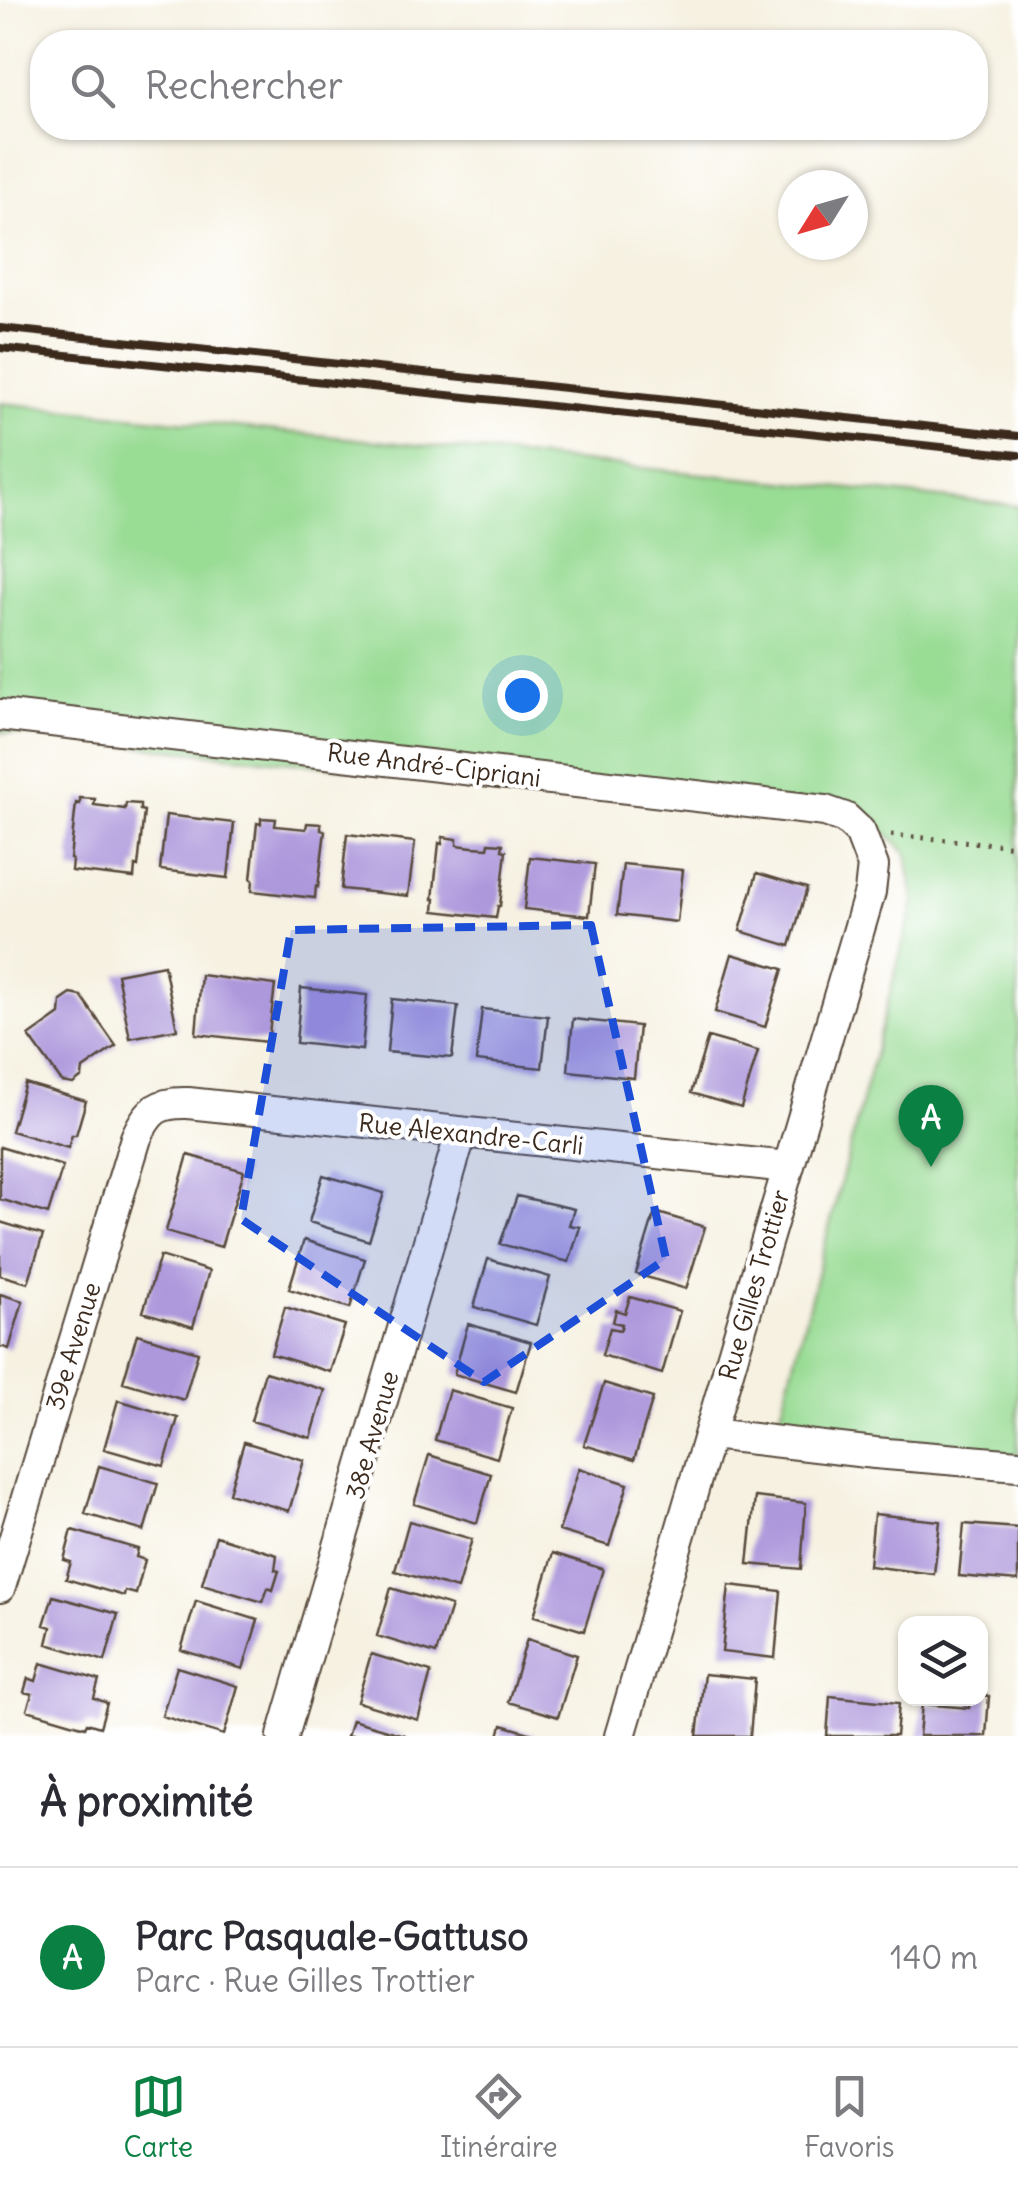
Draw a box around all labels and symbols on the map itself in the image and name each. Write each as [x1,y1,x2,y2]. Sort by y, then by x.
north arrow [778,170,868,260]
your location [497,670,548,721]
street label: Rue André-Cipriani [325,736,543,794]
pin: A [898,1084,964,1167]
street label: Rue Alexandre-Carli [357,1106,585,1162]
street label: Rue Gilles Trottier [712,1186,796,1384]
street label: 39e Avenue [38,1278,108,1414]
street label: 38e Avenue [338,1367,406,1503]

